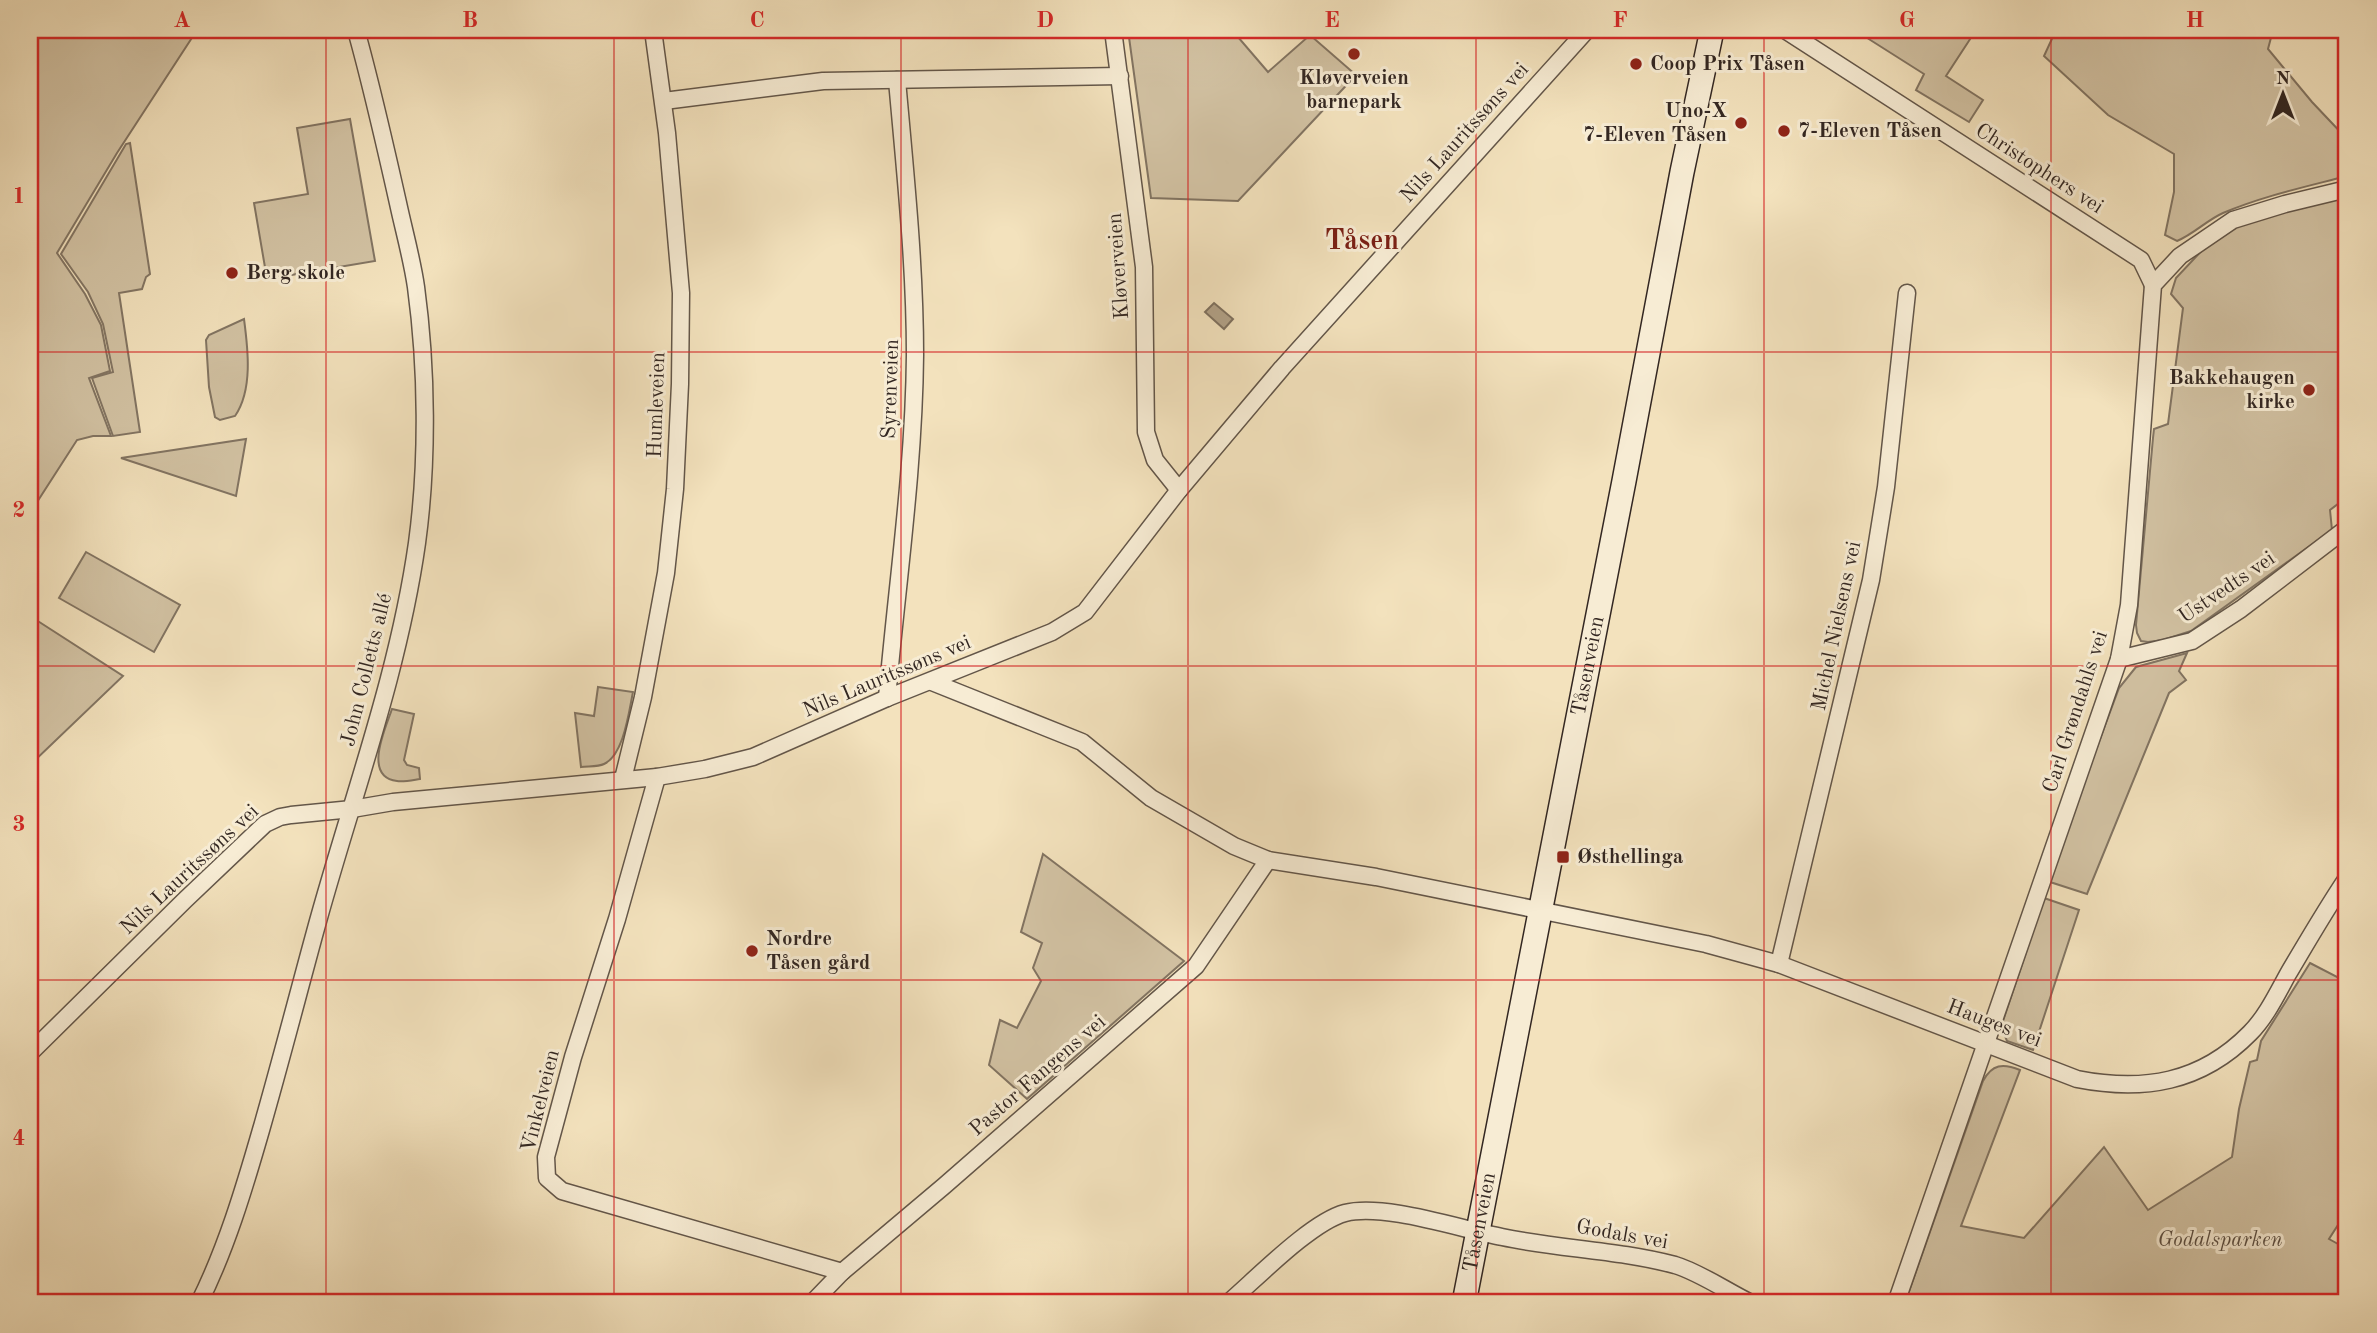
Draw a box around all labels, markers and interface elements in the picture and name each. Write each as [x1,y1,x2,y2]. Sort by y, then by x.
text: A [173,9,191,32]
text: B [462,9,478,32]
text: C [749,9,765,32]
text: D [1036,9,1054,32]
text: E [1324,9,1340,32]
text: F [1612,9,1628,32]
text: G [1899,9,1915,32]
text: H [2186,9,2204,32]
marker: Kløverveien barnepark [1346,46,1362,62]
place label: Coop Prix Tåsen [1650,54,1805,75]
marker: Coop Prix Tåsen [1628,56,1644,72]
street label: Nils Lauritssøns vei [1397,59,1533,207]
north arrow [2248,60,2318,130]
place label: Kløverveien barnepark [1299,68,1409,113]
text: N [2276,70,2291,89]
place label: Uno-X 7-Eleven Tåsen [1583,101,1727,146]
marker: Uno-X 7-Eleven Tåsen [1733,115,1749,131]
street label: Christophers vei [1971,120,2107,218]
place label: 7-Eleven Tåsen [1798,121,1942,142]
marker: 7-Eleven Tåsen [1776,123,1792,139]
text: 1 [12,185,26,208]
street label: Kløverveien [1105,212,1133,320]
district label: Tåsen [1325,228,1399,256]
place label: Berg skole [246,263,345,284]
marker: Berg skole [224,265,240,281]
street label: Syrenveien [879,339,903,439]
street label: Humleveien [645,352,669,458]
place label: Bakkehaugen kirke [2169,368,2295,413]
marker: Bakkehaugen kirke [2301,382,2317,398]
text: 2 [12,499,26,522]
street label: Michel Nielsens vei [1809,539,1865,713]
street label: Ustvedts vei [2175,548,2279,628]
street label: John Colletts allé [338,591,396,749]
street label: Tåsenveien [1568,614,1608,718]
street label: Carl Grøndahls vei [2040,628,2112,796]
street label: Nils Lauritssøns vei [800,632,974,722]
street label: Nils Lauritssøns vei [117,801,263,939]
text: 3 [12,813,26,836]
place label: Østhellinga [1577,847,1684,868]
marker: Østhellinga [1555,849,1571,865]
place label: Nordre Tåsen gård [766,929,870,974]
marker: Nordre Tåsen gård [744,943,760,959]
street label: Hauges vei [1944,996,2044,1052]
street label: Pastor Fangens vei [966,1012,1110,1140]
street label: Vinkelveien [518,1048,564,1154]
text: 4 [12,1127,26,1150]
street label: Tåsenveien [1460,1171,1500,1274]
street label: Godals vei [1574,1217,1670,1253]
park label: Godalsparken [2157,1230,2283,1251]

